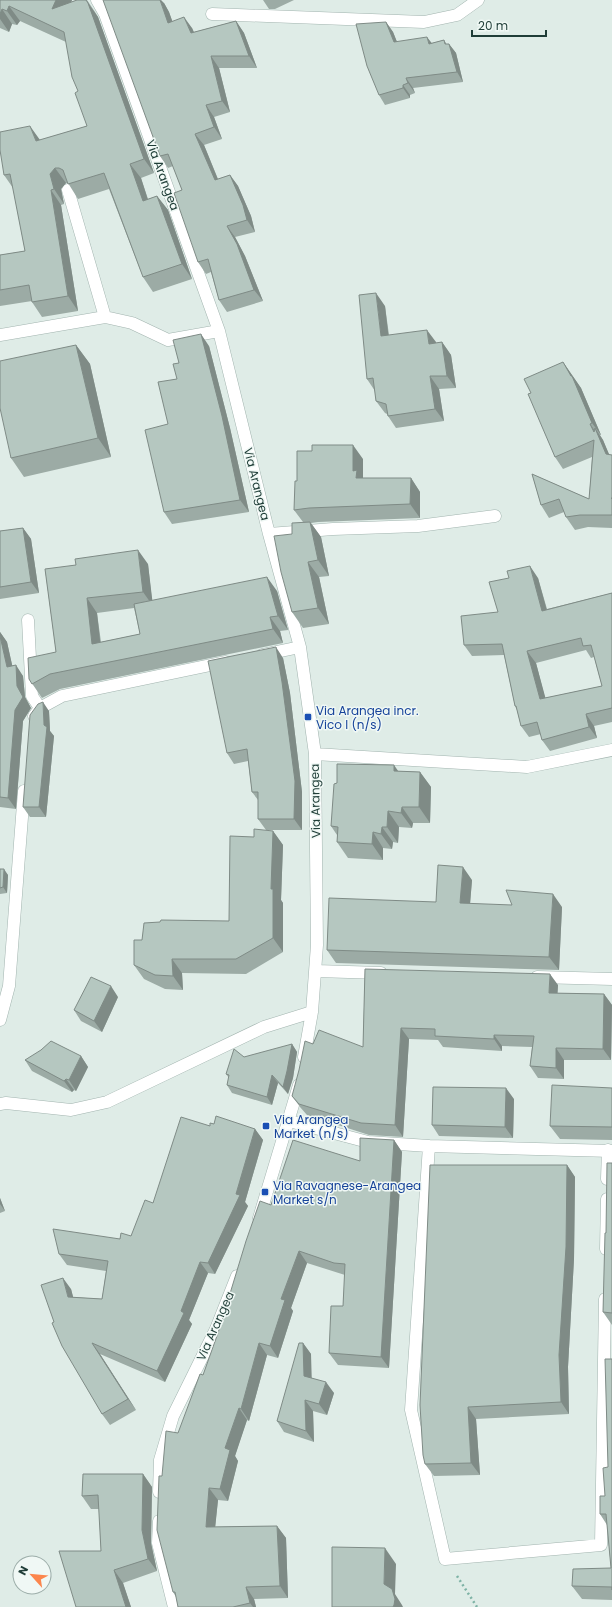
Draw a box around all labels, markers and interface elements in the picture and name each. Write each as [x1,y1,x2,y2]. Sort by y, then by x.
scale bar [472,12,546,38]
text: 20 m [478,17,508,34]
street label: Via Arangea [142,137,184,213]
street label: Via Arangea [240,446,274,522]
place label: Via Arangea incr. Vico I (n/s) [316,702,419,733]
marker: Via Arangea incr. Vico I (n/s) [303,712,313,722]
street label: Via Arangea [306,764,324,838]
place label: Via Arangea Market (n/s) [274,1111,349,1142]
marker: Via Arangea Market (n/s) [261,1121,271,1131]
place label: Via Ravagnese-Arangea Market s/n [273,1177,421,1208]
marker: Via Ravagnese-Arangea Market s/n [260,1187,270,1197]
street label: Via Arangea [192,1289,238,1363]
north arrow [12,1555,52,1595]
text: N [14,1563,32,1578]

